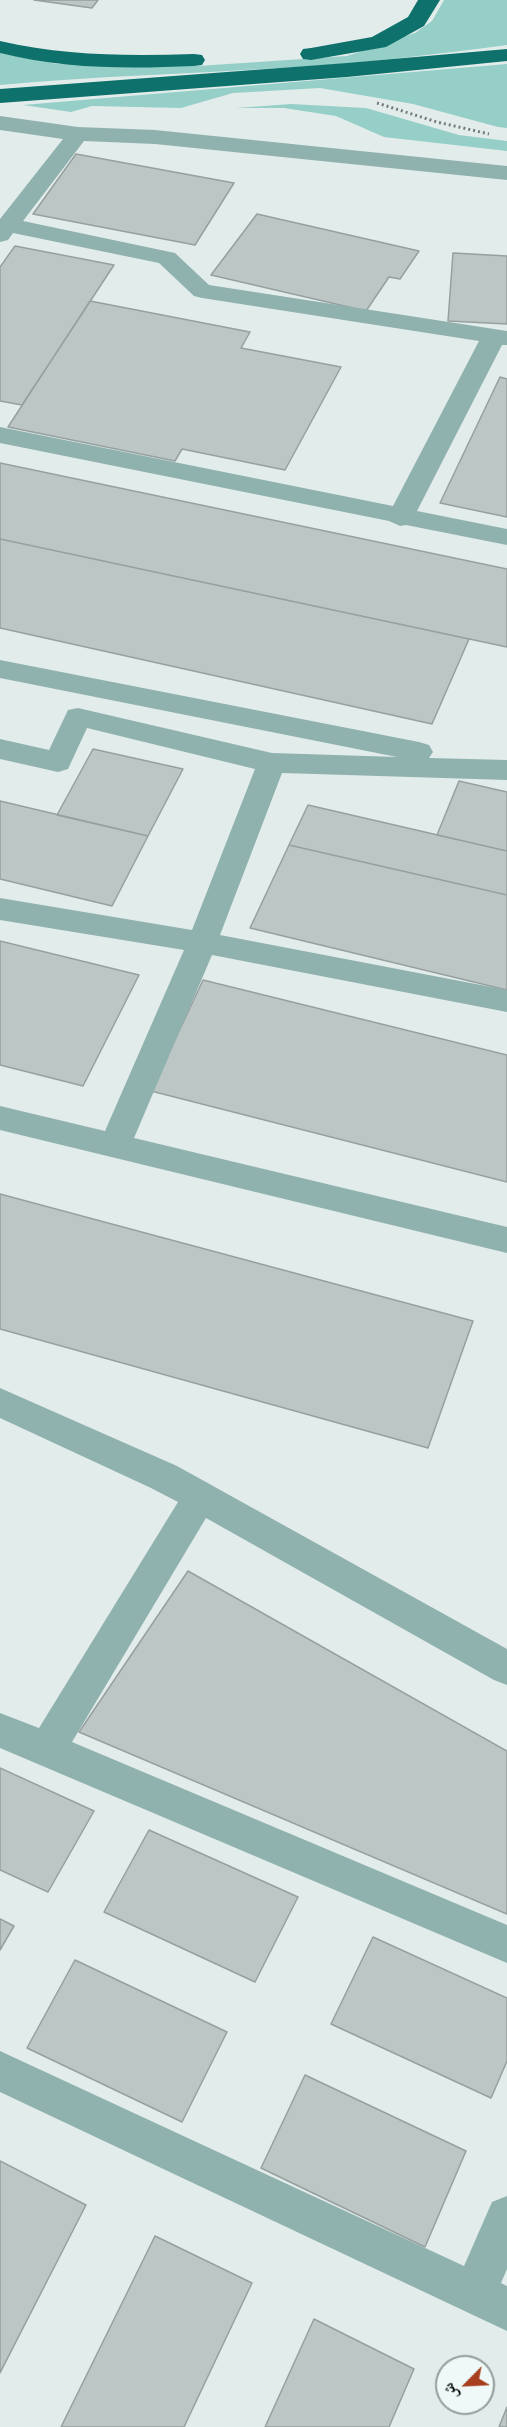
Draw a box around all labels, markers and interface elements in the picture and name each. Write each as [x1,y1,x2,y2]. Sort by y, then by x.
north arrow [435,2355,495,2415]
text: ش [439,2381,461,2403]

